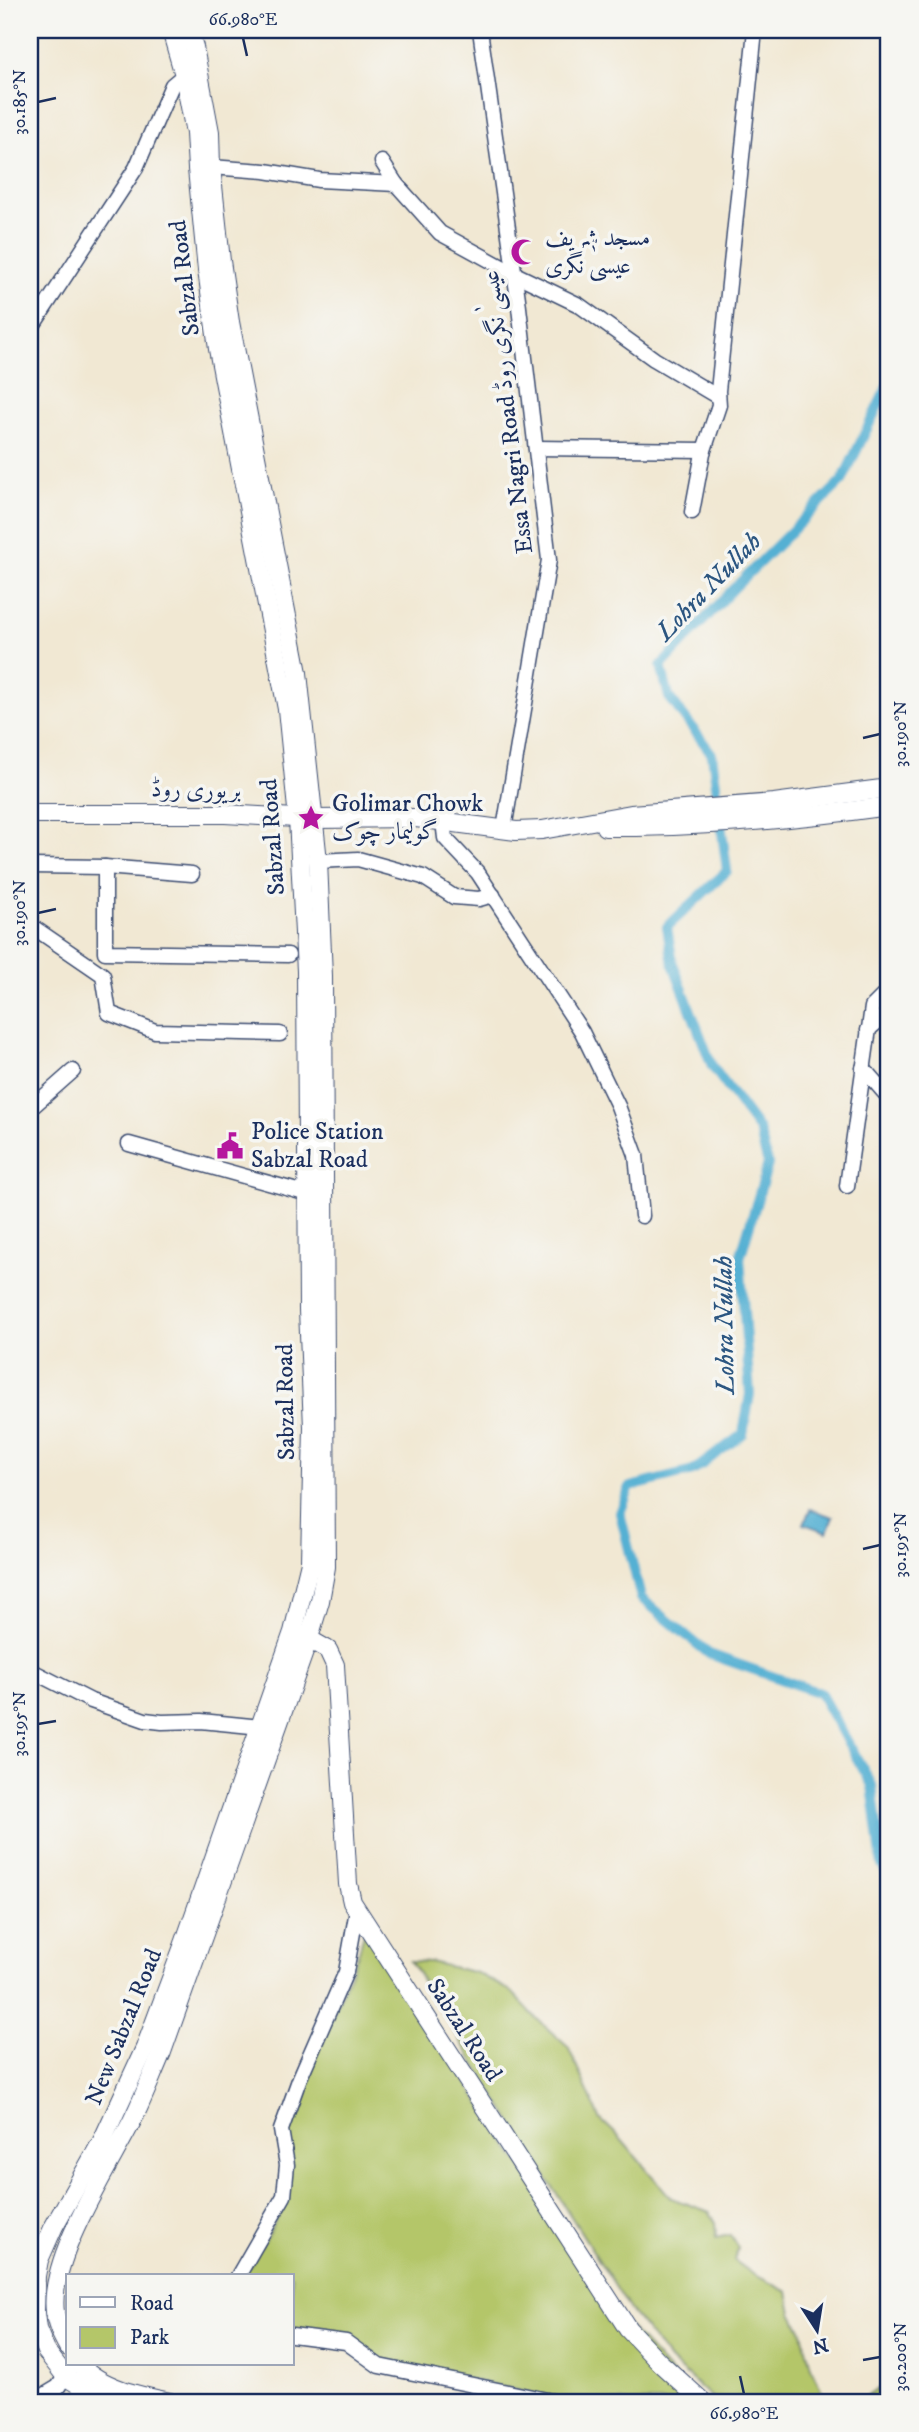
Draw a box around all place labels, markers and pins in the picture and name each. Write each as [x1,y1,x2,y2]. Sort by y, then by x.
place label: مسجد شریف عیسیٰ نگری [545,223,650,282]
mosque icon: مسجد شریف عیسیٰ نگری [509,237,539,267]
place label: Golimar Chowk گولیمار چوک [332,789,483,847]
place icon: Golimar Chowk گولیمار چوک [296,803,326,833]
place label: Police Station Sabzal Road [251,1117,384,1175]
public building icon: Police Station Sabzal Road [215,1131,245,1161]

